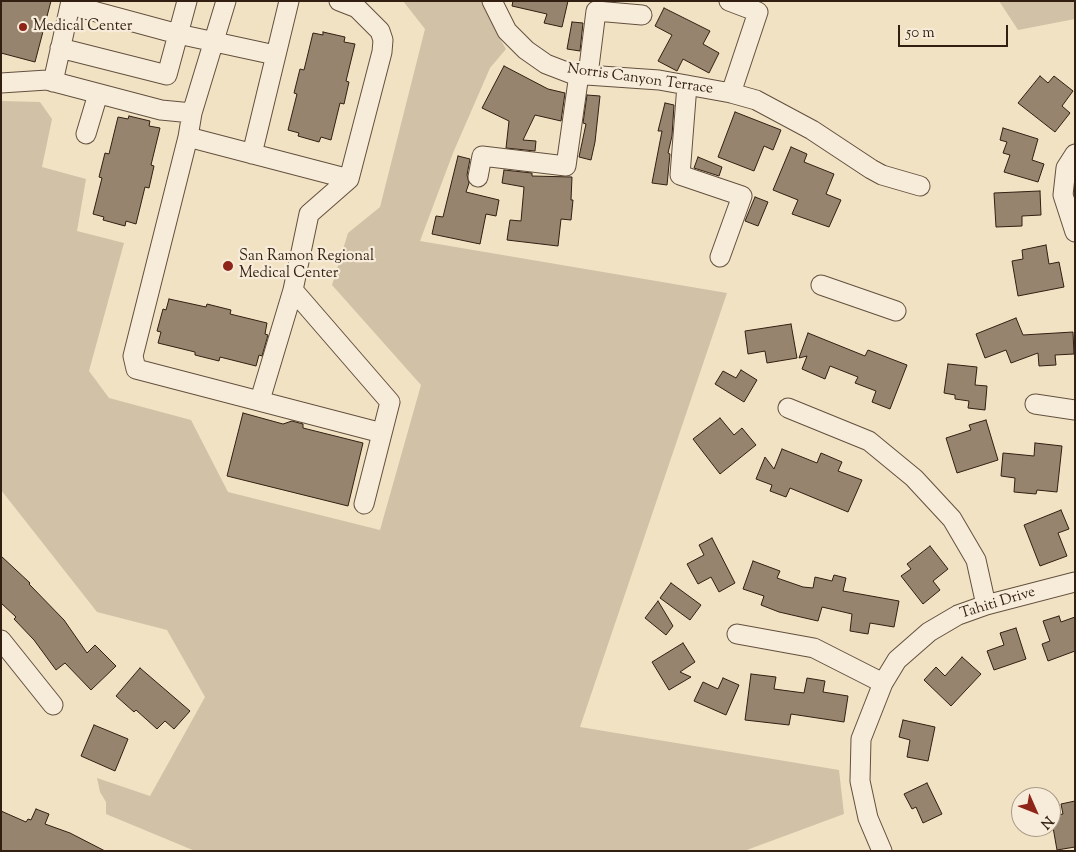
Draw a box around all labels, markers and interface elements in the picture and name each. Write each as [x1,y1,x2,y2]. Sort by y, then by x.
scale bar [901,15,1011,47]
place label: Medical Center [33,18,132,36]
marker: Medical Center [17,21,29,33]
text: 50 m [906,23,935,44]
street label: Norris Canyon Terrace [566,61,714,99]
place label: San Ramon Regional Medical Center [239,248,374,283]
marker: San Ramon Regional Medical Center [221,259,235,273]
street label: Tahiti Drive [958,584,1038,624]
north arrow [1011,787,1061,837]
text: N [1035,811,1057,833]

